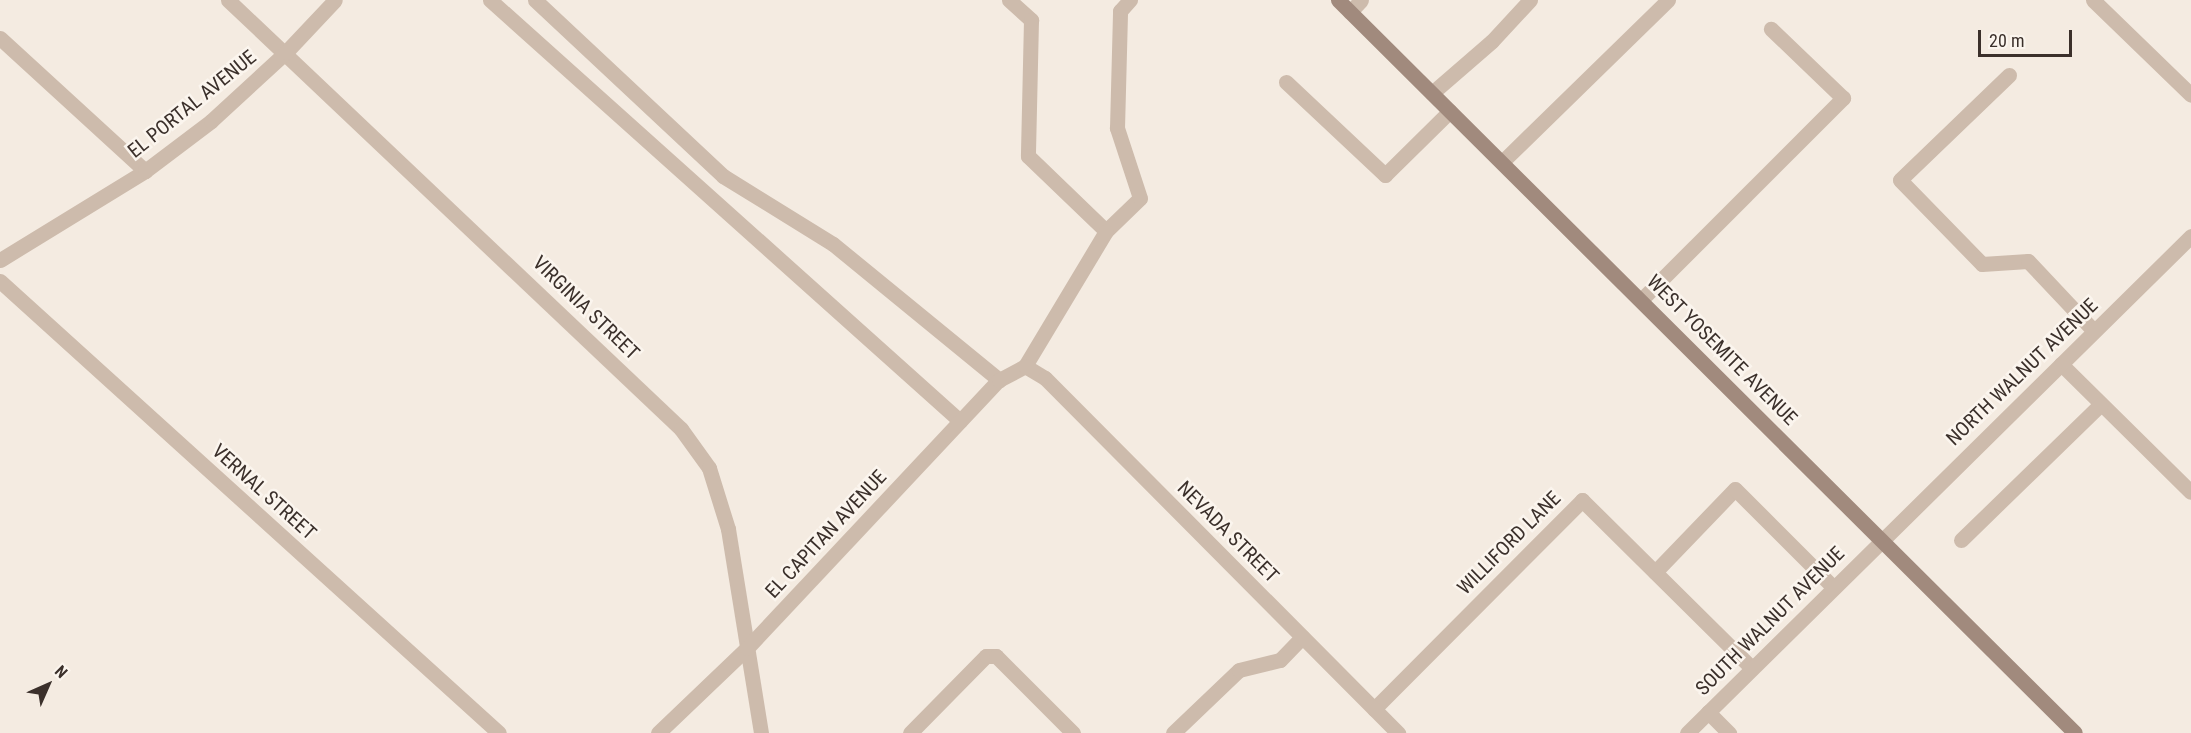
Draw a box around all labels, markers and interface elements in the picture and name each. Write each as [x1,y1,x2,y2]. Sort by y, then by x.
scale bar [1981,18,2076,56]
text: 20 m [1989,30,2024,51]
street label: EL PORTAL AVENUE [123,45,261,163]
street label: VIRGINIA STREET [528,251,644,365]
street label: WEST YOSEMITE AVENUE [1642,270,1802,430]
street label: NORTH WALNUT AVENUE [1941,293,2103,451]
street label: VERNAL STREET [207,439,321,545]
street label: EL CAPITAN AVENUE [761,465,891,603]
street label: NEVADA STREET [1172,476,1284,588]
street label: WILLIFORD LANE [1452,486,1566,600]
street label: SOUTH WALNUT AVENUE [1690,541,1850,701]
north arrow [18,655,78,715]
text: N [51,662,71,682]

